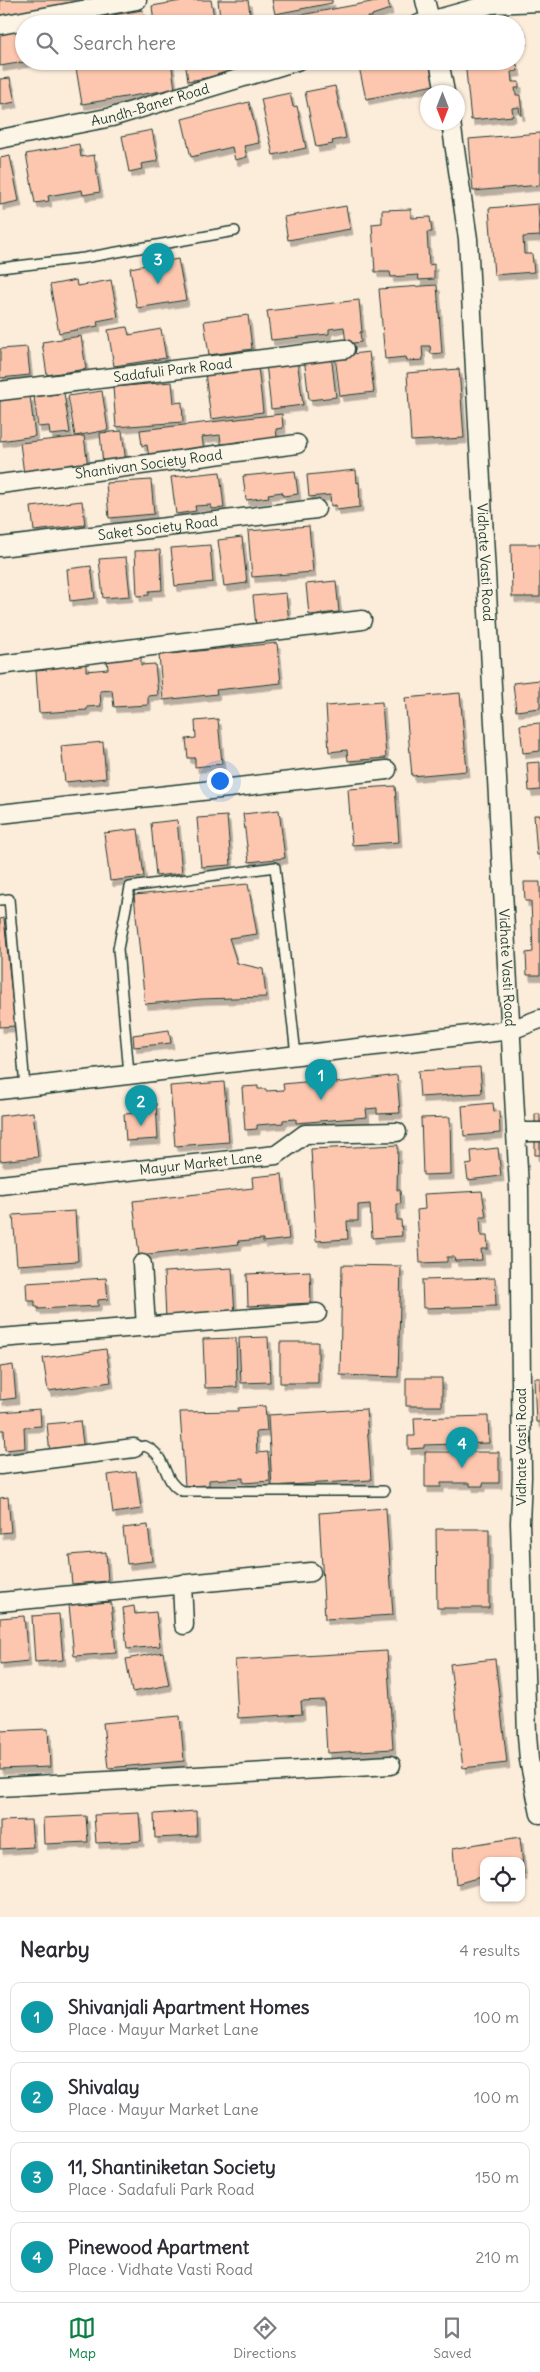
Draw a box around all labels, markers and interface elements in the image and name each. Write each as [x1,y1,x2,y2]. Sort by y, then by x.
search box [15,15,525,70]
icon: search [33,29,61,57]
text: Search here [73,31,176,55]
street label: Aundh-Baner Road [89,79,211,130]
north arrow [420,85,465,130]
pin: 3 [142,243,174,284]
street label: Sadafuli Park Road [112,354,233,386]
street label: Shantivan Society Road [74,445,223,483]
street label: Vidhate Vasti Road [473,503,498,622]
street label: Saket Society Road [97,512,219,544]
your location [207,768,233,794]
street label: Vidhate Vasti Road [495,908,519,1027]
pin: 1 [305,1059,337,1100]
pin: 2 [125,1085,157,1126]
street label: Mayur Market Lane [139,1148,263,1179]
street label: Vidhate Vasti Road [512,1388,530,1506]
pin: 4 [446,1427,478,1468]
map controls [480,1857,525,1902]
button: locate [480,1857,525,1902]
text: Nearby [20,1936,90,1963]
text: 4 results [459,1940,520,1960]
text: Shivanjali Apartment Homes [68,1995,309,2019]
text: 1 [34,2007,40,2027]
text: 100 m [474,2007,519,2027]
text: Place · Mayur Market Lane [68,2019,259,2039]
text: Shivalay [68,2075,140,2099]
text: 2 [33,2087,41,2107]
text: 100 m [474,2087,519,2107]
text: Place · Mayur Market Lane [68,2099,259,2119]
text: 11, Shantiniketan Society [68,2155,276,2179]
text: 3 [32,2167,42,2187]
text: 150 m [475,2167,519,2187]
text: Place · Sadafuli Park Road [68,2179,254,2199]
text: Pinewood Apartment [68,2235,249,2259]
text: 4 [32,2247,42,2267]
text: 210 m [476,2247,519,2267]
text: Place · Vidhate Vasti Road [68,2259,253,2279]
tab: Map [68,2314,96,2362]
tab: Directions [233,2314,296,2362]
tab: Saved [433,2314,472,2362]

